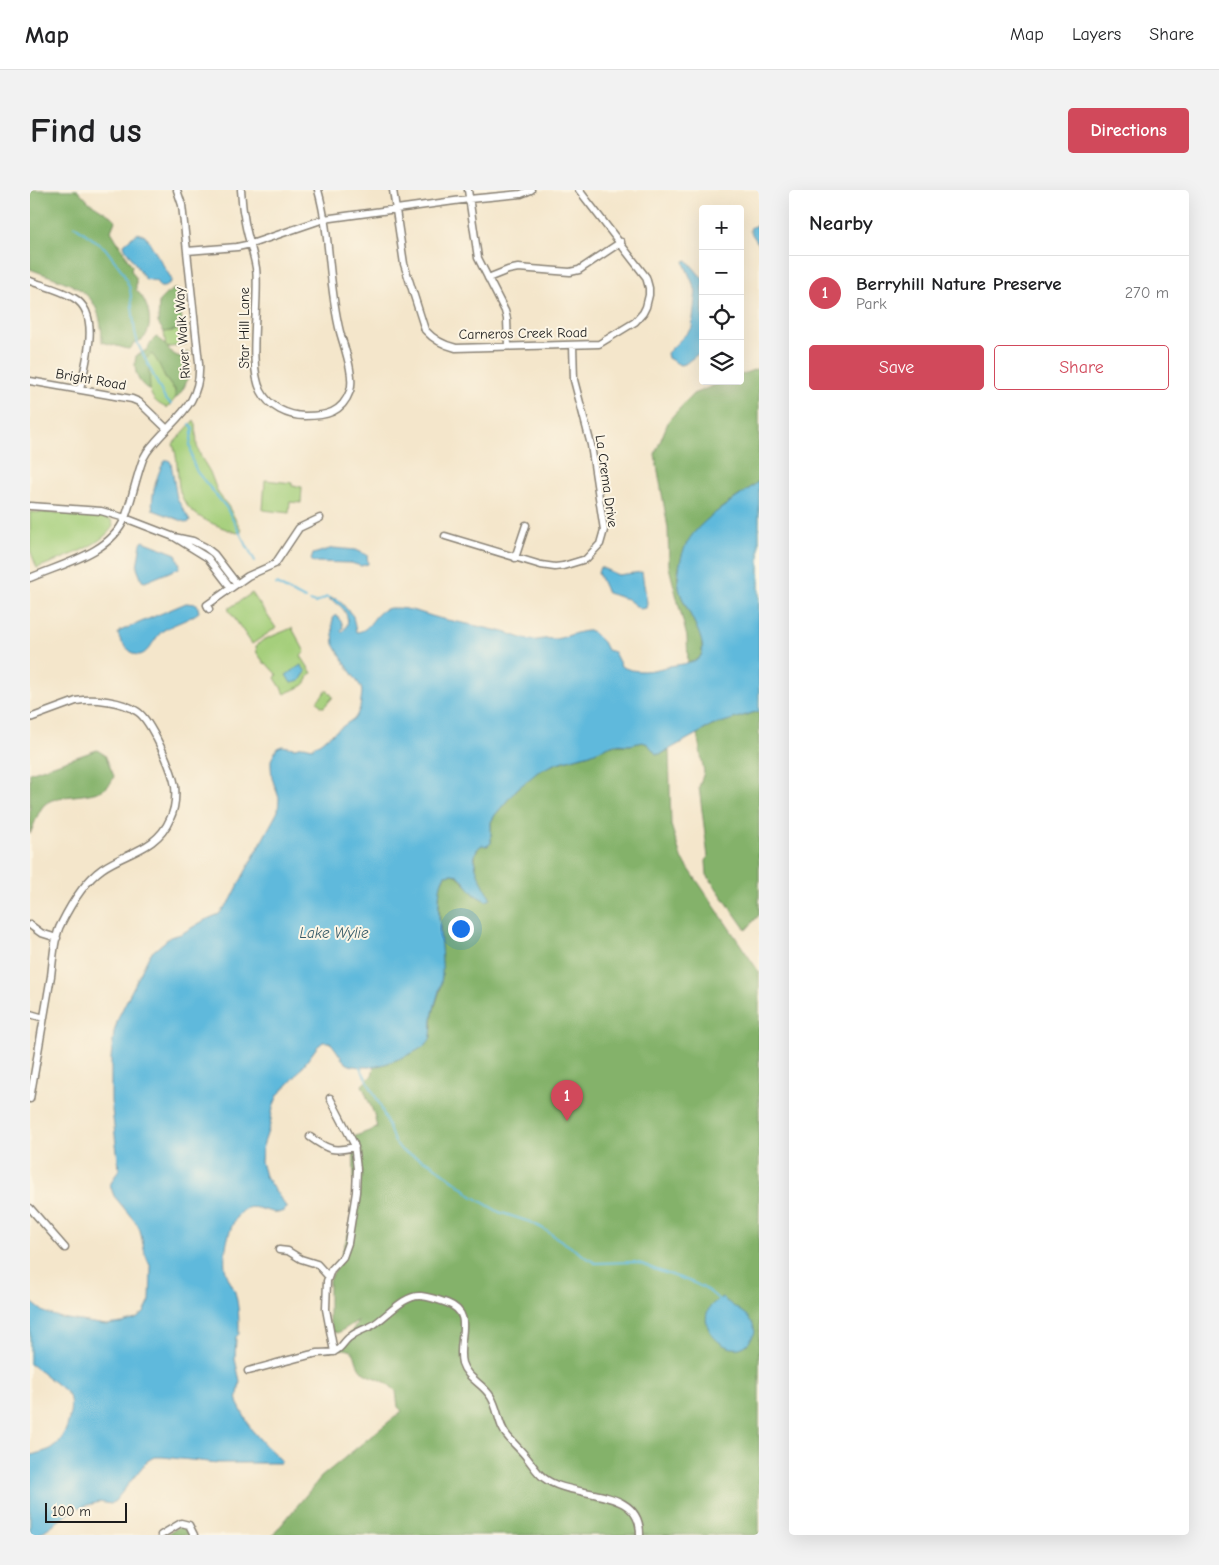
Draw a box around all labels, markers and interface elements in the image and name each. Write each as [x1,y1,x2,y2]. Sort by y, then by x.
text: Map [25,21,69,49]
text: Map [1010,24,1044,45]
text: Layers [1072,24,1121,45]
text: Share [1149,24,1194,45]
button: Directions [1068,108,1189,153]
text: Find us [30,110,142,151]
map controls [699,205,744,385]
button: + [699,205,744,250]
text: Nearby [809,211,873,235]
button: − [699,250,744,295]
text: Berryhill Nature Preserve [856,273,1062,295]
text: 1 [822,284,828,302]
text: 270 m [1125,284,1169,302]
street label: River Walk Way [171,286,194,379]
street label: Star Hill Lane [236,287,253,369]
button: locate [699,295,744,340]
text: Park [856,295,887,313]
street label: Carneros Creek Road [458,324,588,343]
button: layers [699,340,744,385]
button: Save [809,345,984,390]
button: Share [994,345,1169,390]
street label: Bright Road [54,365,127,394]
street label: La Crema Drive [592,434,621,528]
your location [448,916,474,942]
water label: Lake Wylie [300,924,369,942]
pin: 1 [551,1080,583,1121]
scale bar [45,1500,128,1523]
text: 100 m [52,1503,91,1520]

